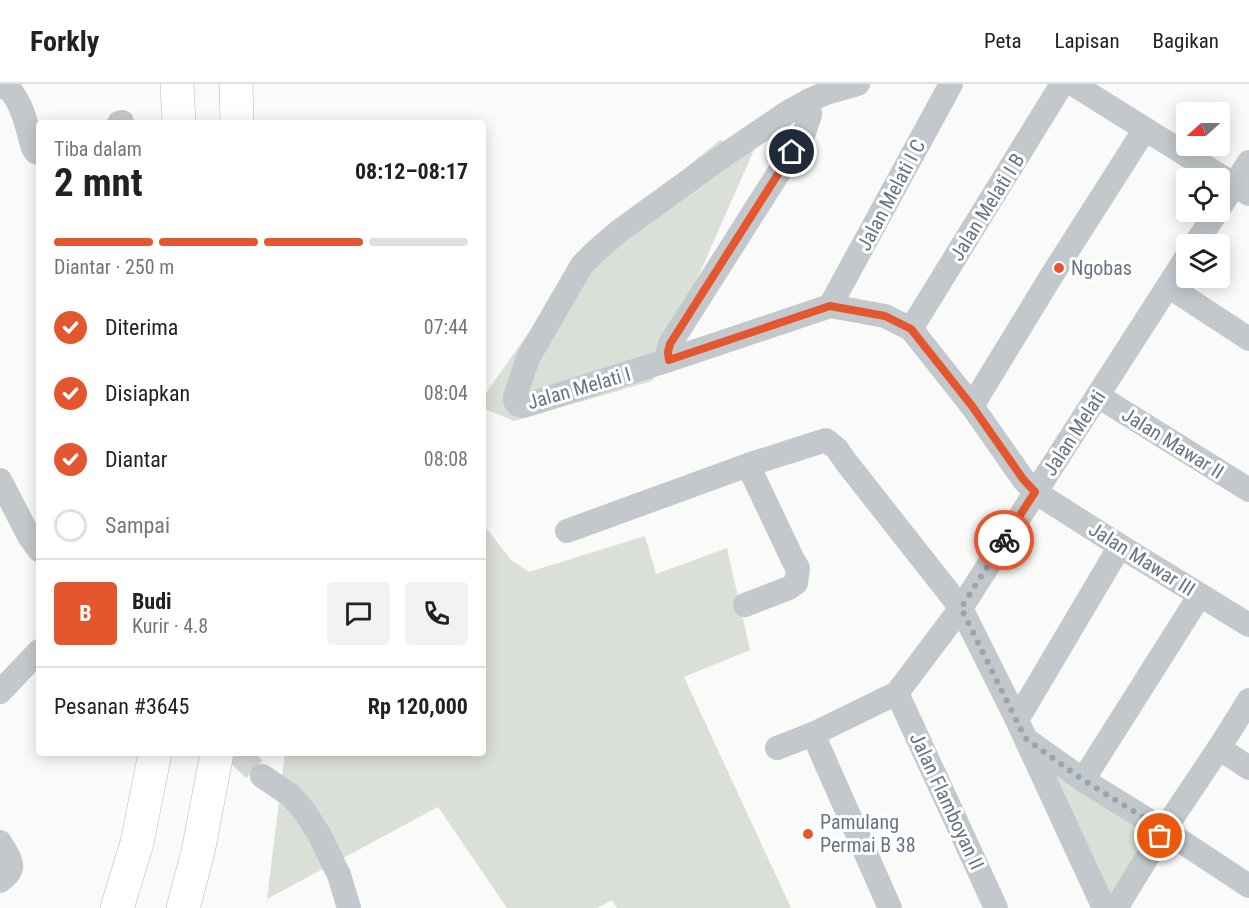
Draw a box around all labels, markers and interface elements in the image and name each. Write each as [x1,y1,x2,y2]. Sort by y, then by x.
text: Forkly [30,25,99,58]
text: Peta [984,29,1022,53]
text: Lapisan [1055,29,1120,53]
text: Bagikan [1153,29,1219,53]
north arrow [1176,102,1230,156]
map controls [1176,102,1230,288]
pin [766,126,817,177]
icon: home [775,135,808,168]
street label: Jalan Melati I C [852,135,930,255]
text: Tiba dalam [54,137,142,161]
street label: Jalan Melati I B [945,149,1029,265]
text: 08:12–08:17 [355,159,468,184]
text: 2 mnt [54,160,143,206]
button: locate [1176,168,1230,222]
button: layers [1176,234,1230,288]
text: Diantar · 250 m [54,255,174,279]
place label: Ngobas [1071,256,1132,280]
marker: Ngobas [1052,261,1066,275]
icon: check [54,311,87,344]
text: Diterima [105,315,178,340]
text: 07:44 [424,315,468,339]
street label: Jalan Melati I [525,362,633,414]
icon: check [54,377,87,410]
text: Disiapkan [105,381,190,406]
text: 08:04 [424,381,468,405]
street label: Jalan Melati [1038,386,1110,480]
street label: Jalan Mawar II [1118,402,1228,484]
icon: check [54,443,87,476]
text: Diantar [105,447,168,472]
text: 08:08 [424,447,468,471]
courier [974,510,1034,570]
text: Sampai [105,513,170,538]
street label: Jalan Mawar III [1084,517,1200,601]
icon: bike [988,524,1021,557]
button: chat [327,582,390,645]
button: phone [405,582,468,645]
text: Budi [132,589,172,614]
text: B [79,601,92,626]
text: Kurir · 4.8 [132,614,208,638]
text: Pesanan #3645 [54,694,189,719]
text: Rp 120,000 [368,694,468,719]
street label: Jalan Flamboyan II [905,729,989,873]
place label: Pamulang Permai B 38 [820,810,916,857]
pin [1134,810,1185,861]
icon: bag [1143,819,1176,852]
marker: Pamulang Permai B 38 [801,827,815,841]

